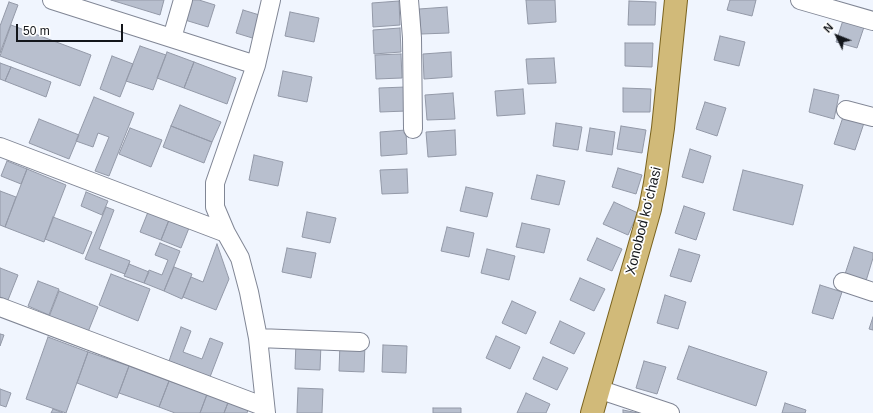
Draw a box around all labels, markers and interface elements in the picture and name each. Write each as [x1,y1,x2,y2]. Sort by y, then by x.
scale bar [18,16,125,42]
north arrow [817,16,857,56]
text: N [821,21,835,35]
text: 50 m [23,24,50,38]
street label: Xonobod koʻchasi [622,165,666,277]

